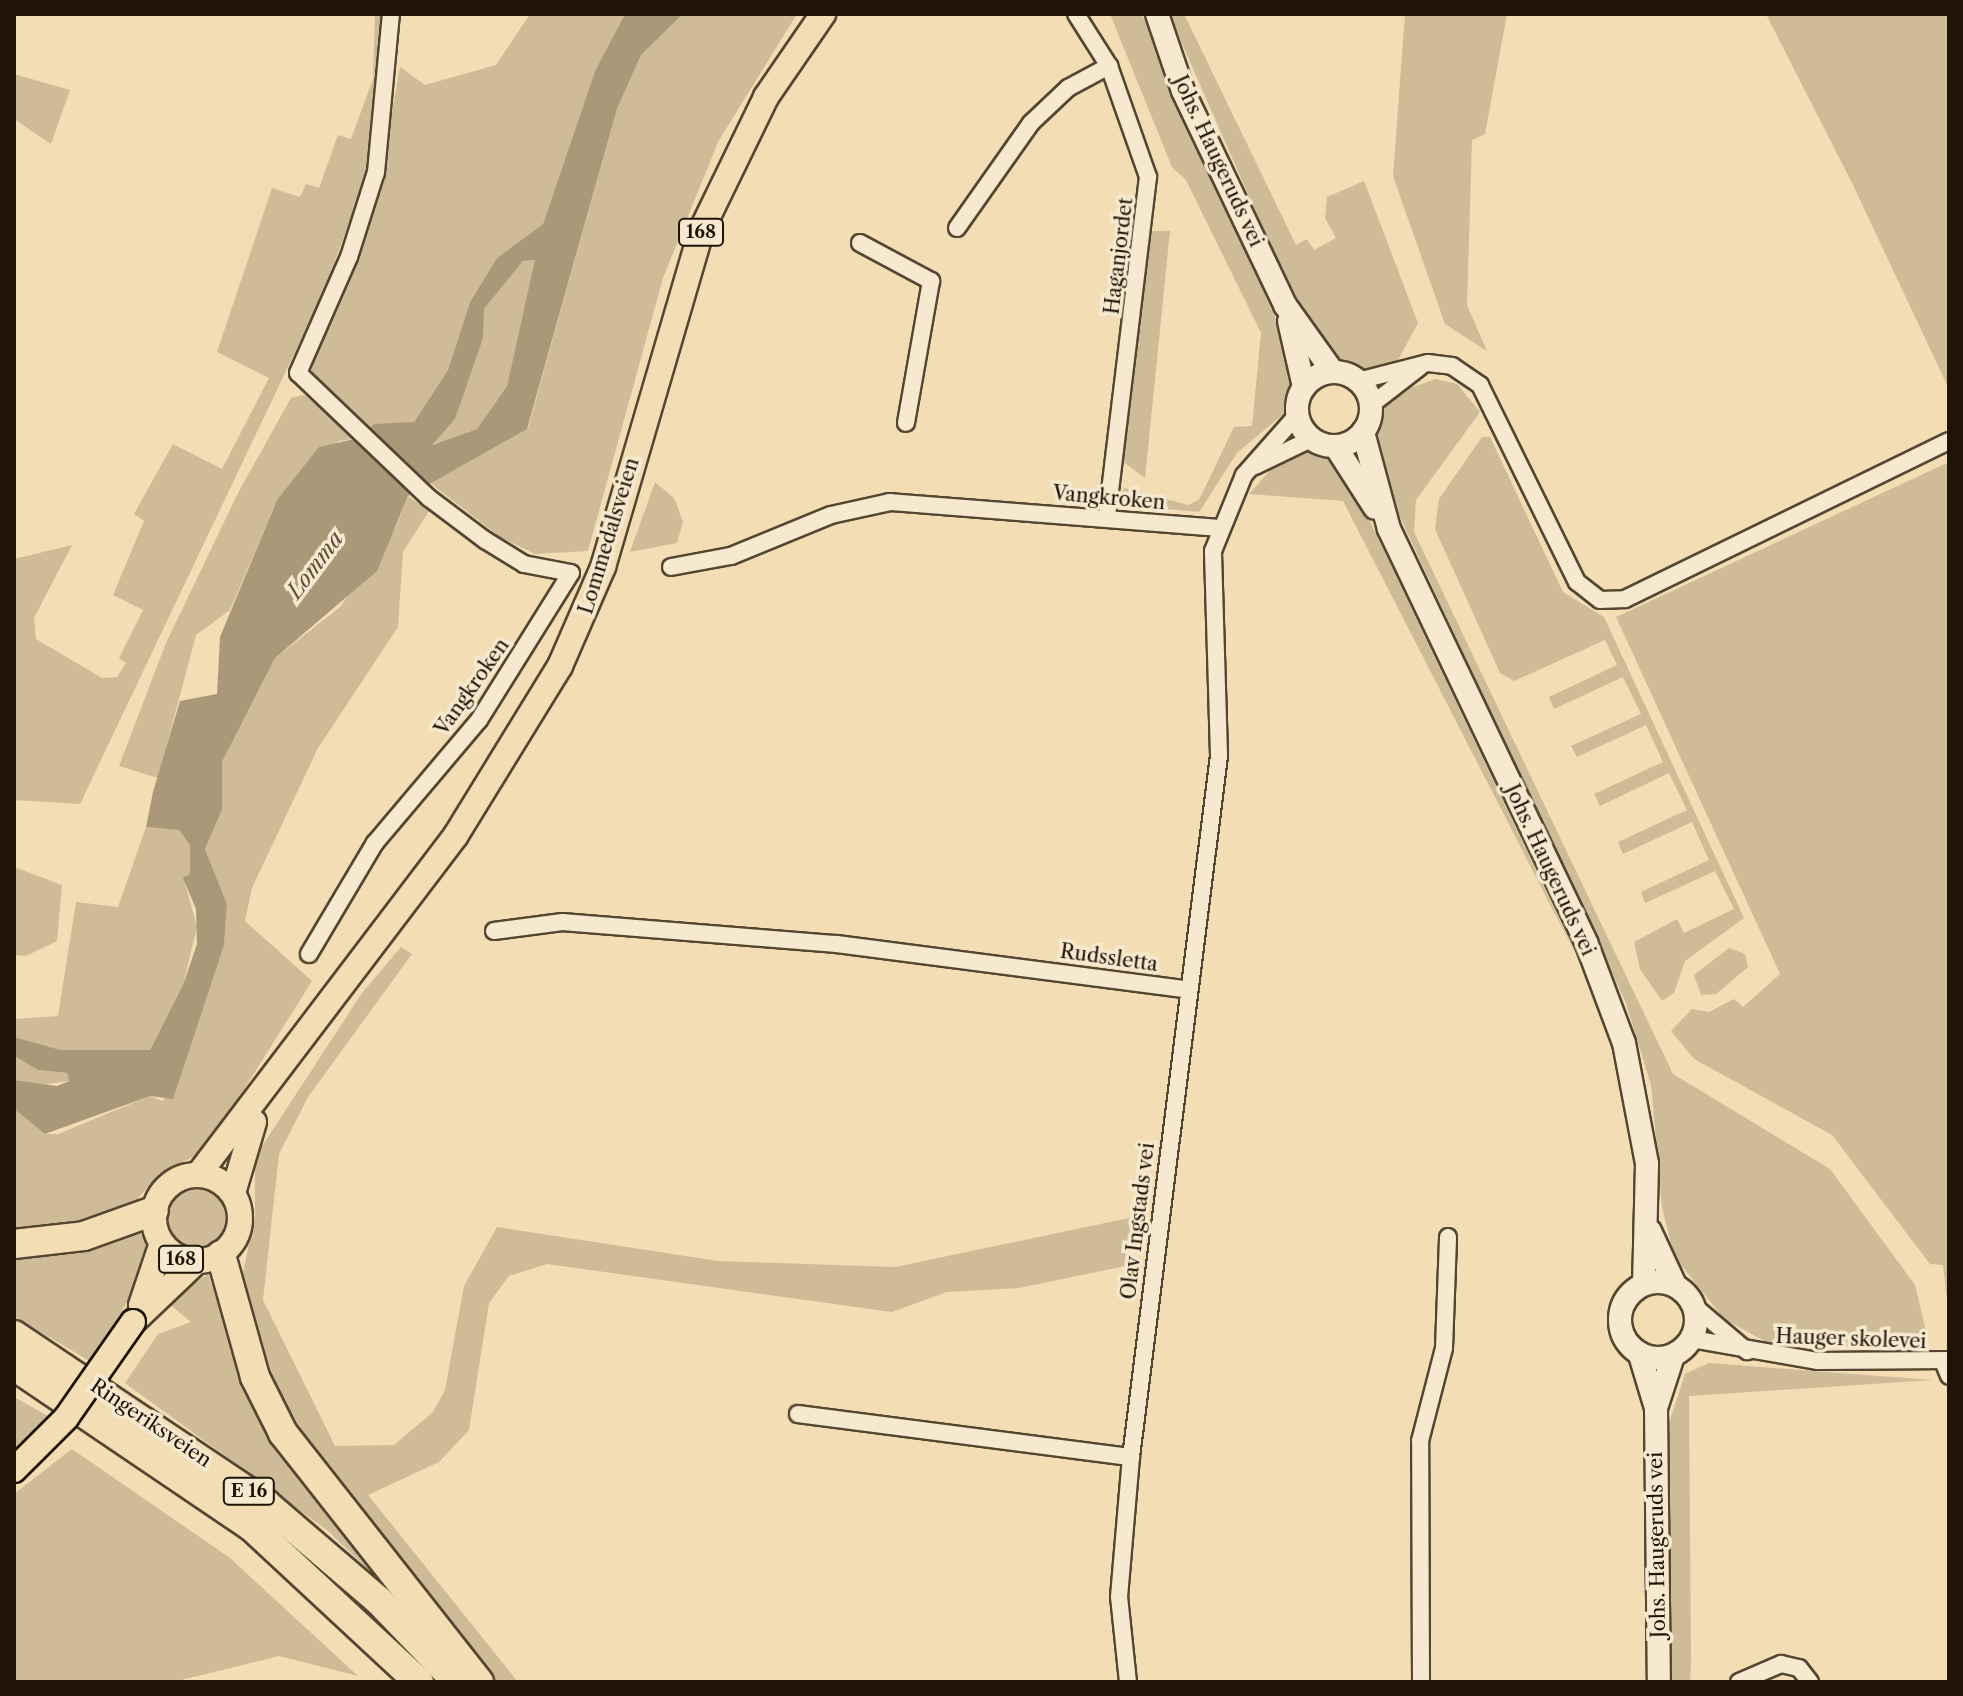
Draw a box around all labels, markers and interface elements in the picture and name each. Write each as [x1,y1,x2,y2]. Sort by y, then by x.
street label: Johs. Haugeruds vei [1168,71,1268,251]
street label: Haganjordet [1100,196,1138,316]
road number: 168 [677,218,725,246]
street label: Lommedalsveien [574,455,644,617]
street label: Vangkroken [1052,481,1166,515]
water label: Lomma [281,526,349,604]
street label: Vangkroken [430,634,514,740]
street label: Johs. Haugeruds vei [1500,780,1600,960]
street label: Rudssletta [1059,939,1159,977]
street label: Olav Ingstads vei [1116,1141,1160,1301]
road number: 168 [157,1245,205,1273]
street label: Hauger skolevei [1775,1324,1927,1354]
street label: Ringeriksveien [86,1374,216,1472]
street label: Johs. Haugeruds vei [1643,1451,1671,1639]
road number: E 16 [221,1477,277,1505]

